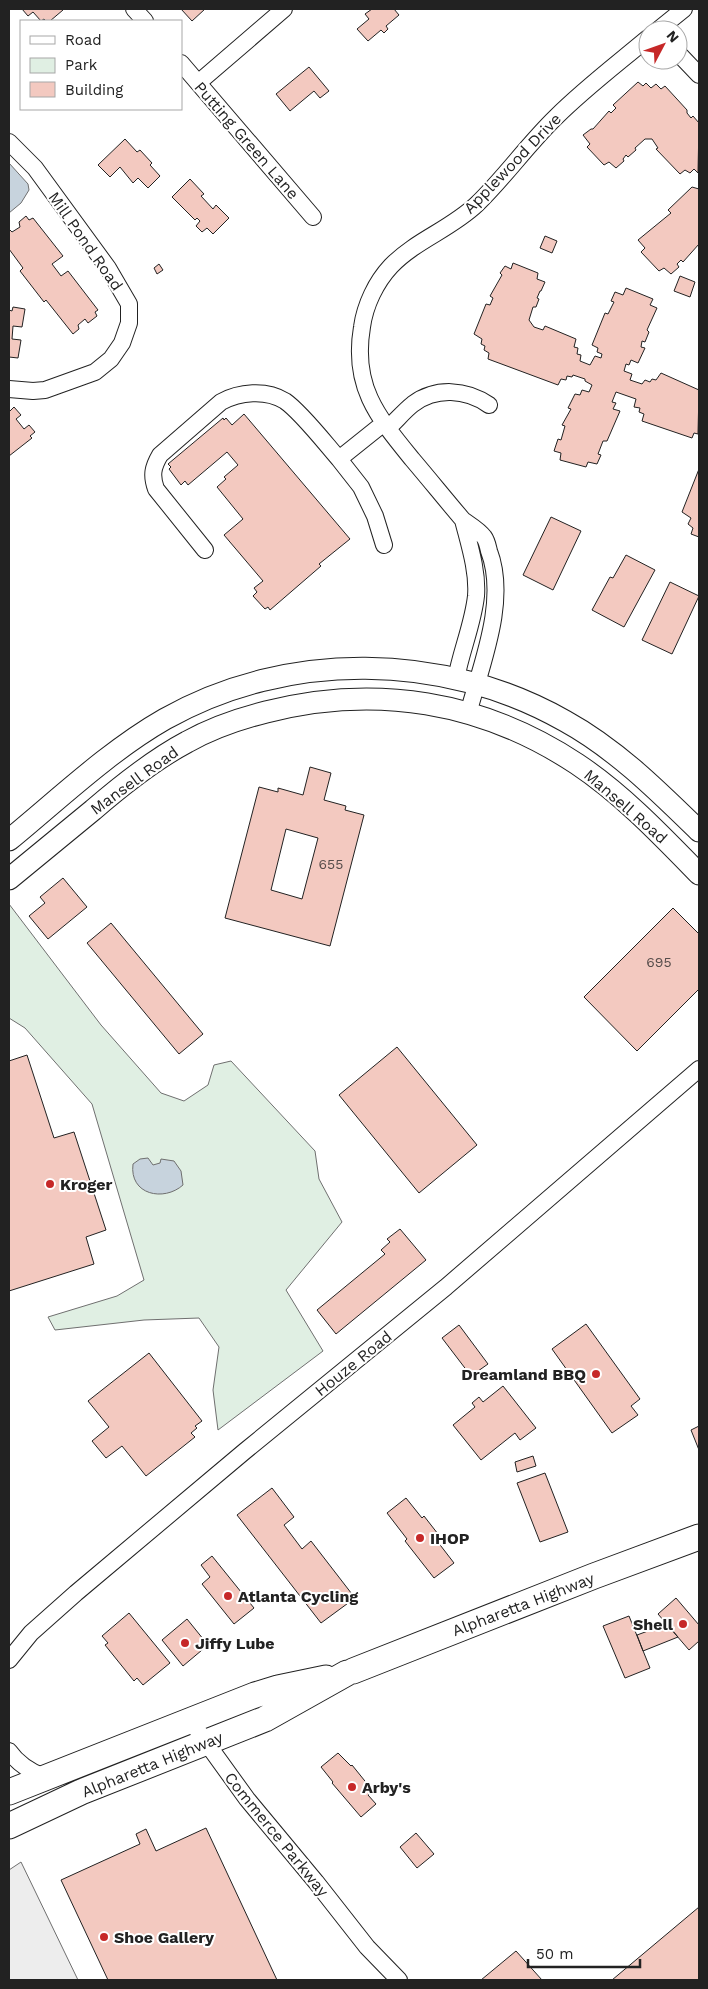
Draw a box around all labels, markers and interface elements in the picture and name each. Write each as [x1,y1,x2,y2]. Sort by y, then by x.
legend [20,20,182,110]
north arrow [638,20,688,70]
text: N [663,27,682,46]
text: Road [65,31,102,49]
text: Park [65,56,98,74]
street label: Putting Green Lane [190,78,303,203]
text: Building [65,81,123,99]
street label: Applewood Drive [460,109,565,217]
street label: Mill Pond Road [44,188,127,294]
street label: Mansell Road [87,742,182,819]
street label: Mansell Road [580,765,671,848]
house number: 655 [319,856,343,872]
house number: 695 [646,954,672,970]
place label: Kroger [60,1175,113,1194]
marker: Kroger [44,1178,56,1190]
street label: Houze Road [311,1327,396,1400]
place label: Dreamland BBQ [461,1365,586,1384]
marker: Dreamland BBQ [590,1368,602,1380]
place label: IHOP [430,1529,470,1548]
marker: IHOP [414,1532,426,1544]
street label: Alpharetta Highway [449,1568,598,1640]
place label: Atlanta Cycling [238,1587,358,1606]
marker: Atlanta Cycling [222,1590,234,1602]
place label: Shell [633,1615,674,1634]
marker: Shell [677,1618,689,1630]
place label: Jiffy Lube [195,1634,275,1653]
marker: Jiffy Lube [179,1637,191,1649]
street label: Alpharetta Highway [79,1727,226,1801]
street label: Commerce Parkway [221,1768,333,1901]
place label: Arby's [362,1778,411,1797]
marker: Arby's [346,1781,358,1793]
place label: Shoe Gallery [114,1928,215,1947]
marker: Shoe Gallery [98,1931,110,1943]
scale bar [528,1936,640,1968]
text: 50 m [536,1945,573,1963]

